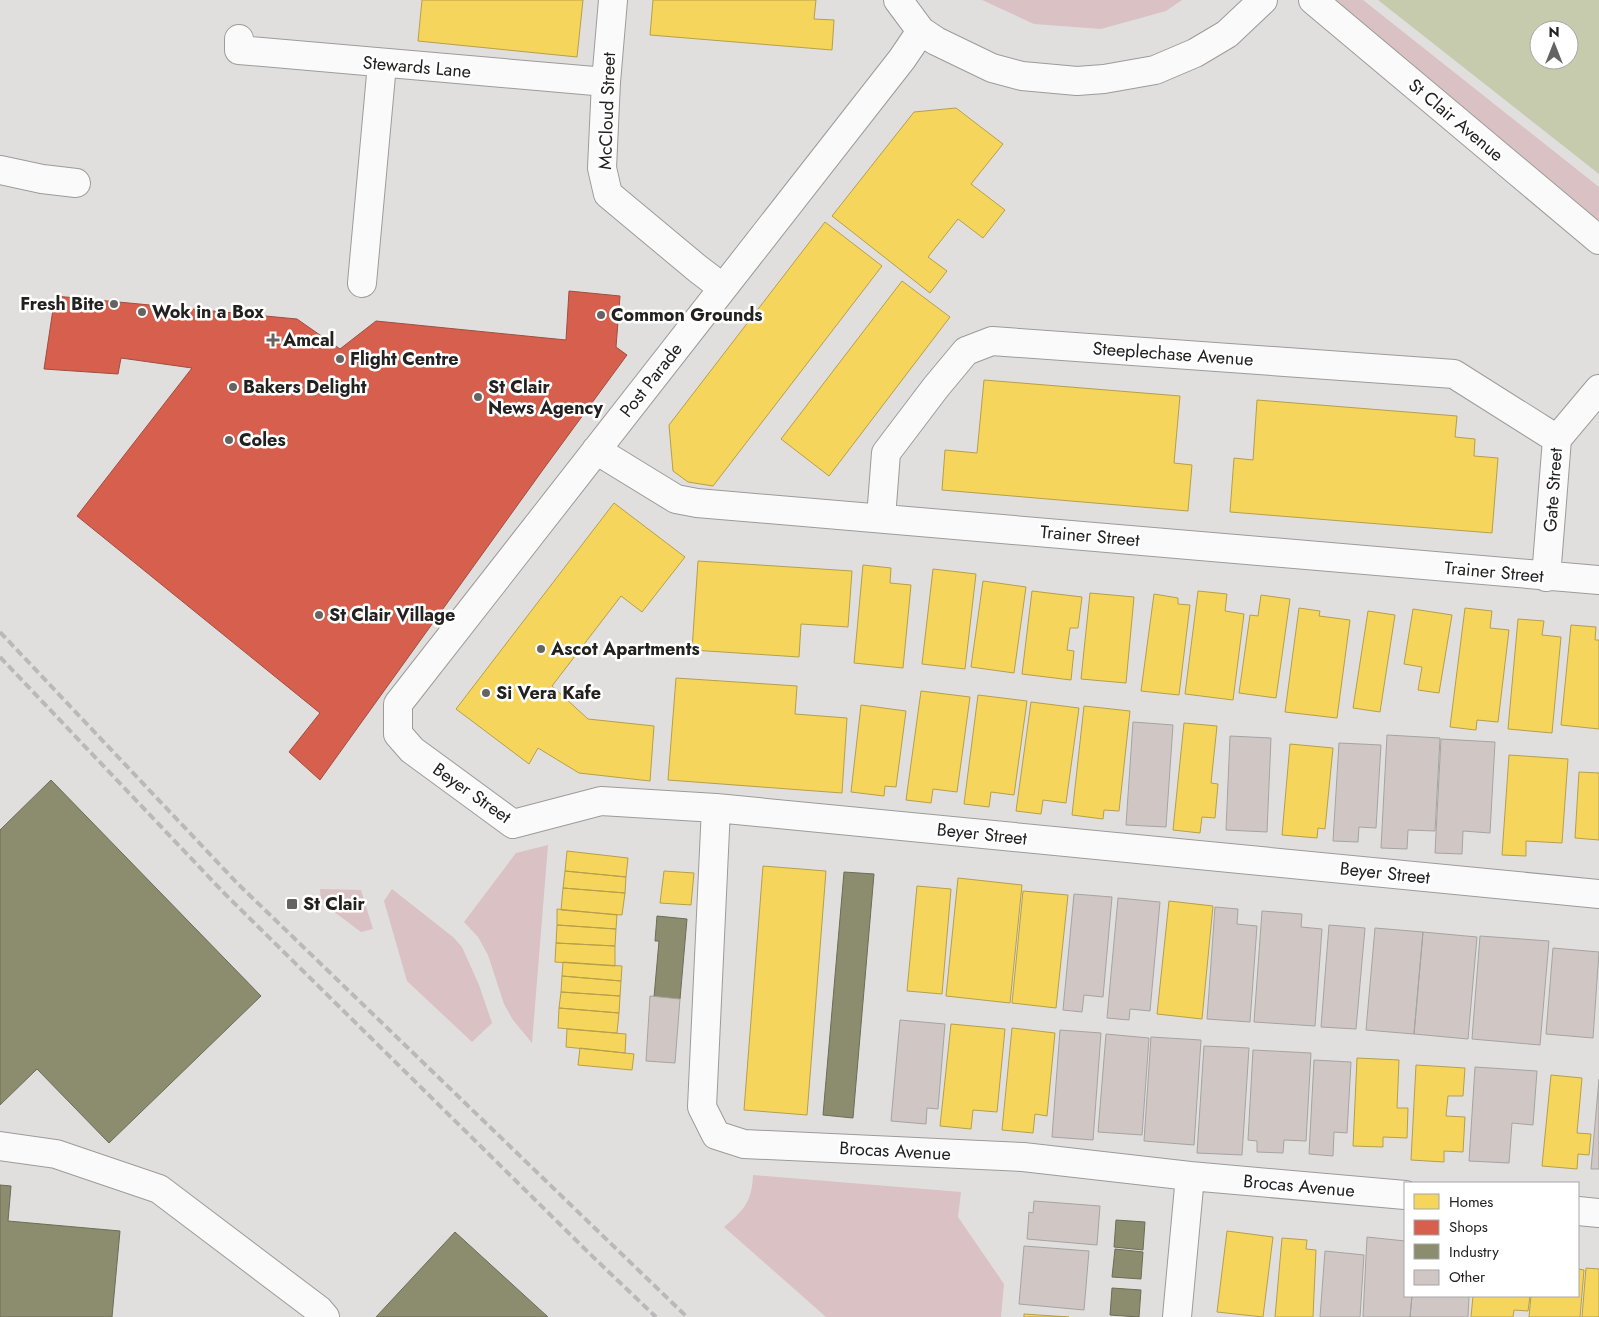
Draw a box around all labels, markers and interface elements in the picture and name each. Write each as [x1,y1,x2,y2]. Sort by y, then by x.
north arrow [1529,20,1579,70]
text: N [1548,22,1560,42]
street label: Stewards Lane [362,49,472,85]
street label: McCloud Street [592,51,622,170]
street label: St Clair Avenue [1403,72,1509,168]
place label: Fresh Bite [20,291,104,317]
marker: Fresh Bite [108,298,120,310]
place label: Wok in a Box [152,299,264,325]
place label: Common Grounds [611,302,763,328]
marker: Wok in a Box [136,306,148,318]
marker: Common Grounds [595,309,607,321]
place label: Amcal [282,327,334,353]
marker: Amcal [267,334,279,346]
street label: Steeplechase Avenue [1092,335,1254,373]
street label: Post Parade [614,337,688,423]
place label: Flight Centre [350,346,459,372]
marker: Flight Centre [334,353,346,365]
place label: Bakers Delight [243,374,367,400]
place label: St Clair News Agency [488,374,603,421]
marker: Bakers Delight [227,381,239,393]
marker: St Clair News Agency [472,391,484,403]
place label: Coles [239,427,286,453]
marker: Coles [223,434,235,446]
street label: Gate Street [1537,446,1569,533]
street label: Trainer Street [1039,519,1141,553]
street label: Trainer Street [1443,555,1545,589]
place label: St Clair Village [329,602,455,628]
marker: St Clair Village [313,609,325,621]
place label: Ascot Apartments [550,636,700,662]
marker: Ascot Apartments [535,643,547,655]
place label: Si Vera Kafe [496,680,601,706]
marker: Si Vera Kafe [480,687,492,699]
street label: Beyer Street [427,756,517,830]
street label: Beyer Street [936,816,1029,852]
street label: Beyer Street [1339,855,1432,891]
place label: St Clair [303,891,366,917]
marker: St Clair [285,897,299,911]
street label: Brocas Avenue [839,1135,951,1167]
street label: Brocas Avenue [1242,1168,1356,1204]
legend [1404,1182,1579,1297]
text: Homes [1449,1191,1493,1213]
text: Shops [1449,1216,1488,1238]
text: Industry [1449,1241,1499,1263]
text: Other [1449,1266,1486,1288]

